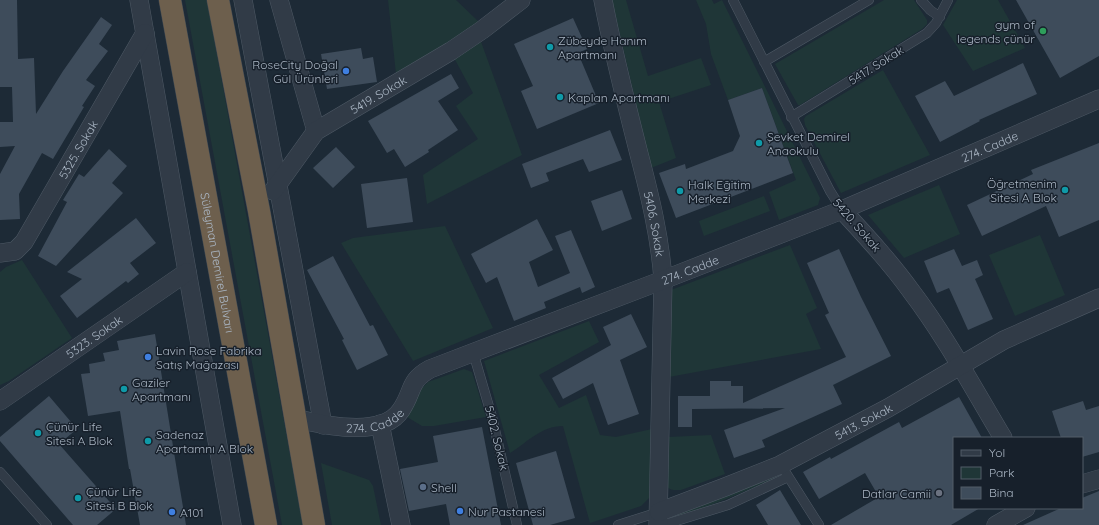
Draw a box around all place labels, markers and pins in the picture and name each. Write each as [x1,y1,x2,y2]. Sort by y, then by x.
place label: gym of legends çünür [957,17,1036,46]
marker: gym of legends çünür [1038,26,1048,36]
place label: Zübeyde Hanım Apartmanı [558,33,647,62]
marker: Zübeyde Hanım Apartmanı [545,42,555,52]
place label: RoseCity Doğal Gül Ürünleri [252,57,338,86]
marker: RoseCity Doğal Gül Ürünleri [341,66,351,76]
place label: Kaplan Apartmanı [568,90,670,105]
marker: Kaplan Apartmanı [555,92,565,102]
place label: Şevket Demirel Anaokulu [767,129,850,158]
marker: Şevket Demirel Anaokulu [754,138,764,148]
place label: Öğretmenim Sitesi A Blok [987,176,1057,205]
place label: Halk Eğitim Merkezi [688,177,751,206]
marker: Öğretmenim Sitesi A Blok [1060,185,1070,195]
marker: Halk Eğitim Merkezi [675,186,685,196]
place label: Lavin Rose Fabrika Satış Mağazası [156,343,261,372]
marker: Lavin Rose Fabrika Satış Mağazası [143,352,153,362]
place label: Gaziler Apartmanı [132,375,191,404]
marker: Gaziler Apartmanı [119,384,129,394]
place label: Çünür Life Sitesi A Blok [46,419,113,448]
place label: Sadenaz Apartamnı A Blok [156,427,253,456]
marker: Çünür Life Sitesi A Blok [33,428,43,438]
marker: Sadenaz Apartamnı A Blok [143,436,153,446]
place label: Shell [431,480,457,495]
marker: Shell [418,482,428,492]
place label: Çünür Life Sitesi B Blok [86,484,153,513]
place label: Datlar Camii [862,486,931,501]
marker: Datlar Camii [934,488,944,498]
marker: Çünür Life Sitesi B Blok [73,493,83,503]
place label: Nur Pastanesi [468,504,545,519]
place label: A101 [180,505,204,520]
marker: Nur Pastanesi [455,506,465,516]
marker: A101 [167,507,177,517]

